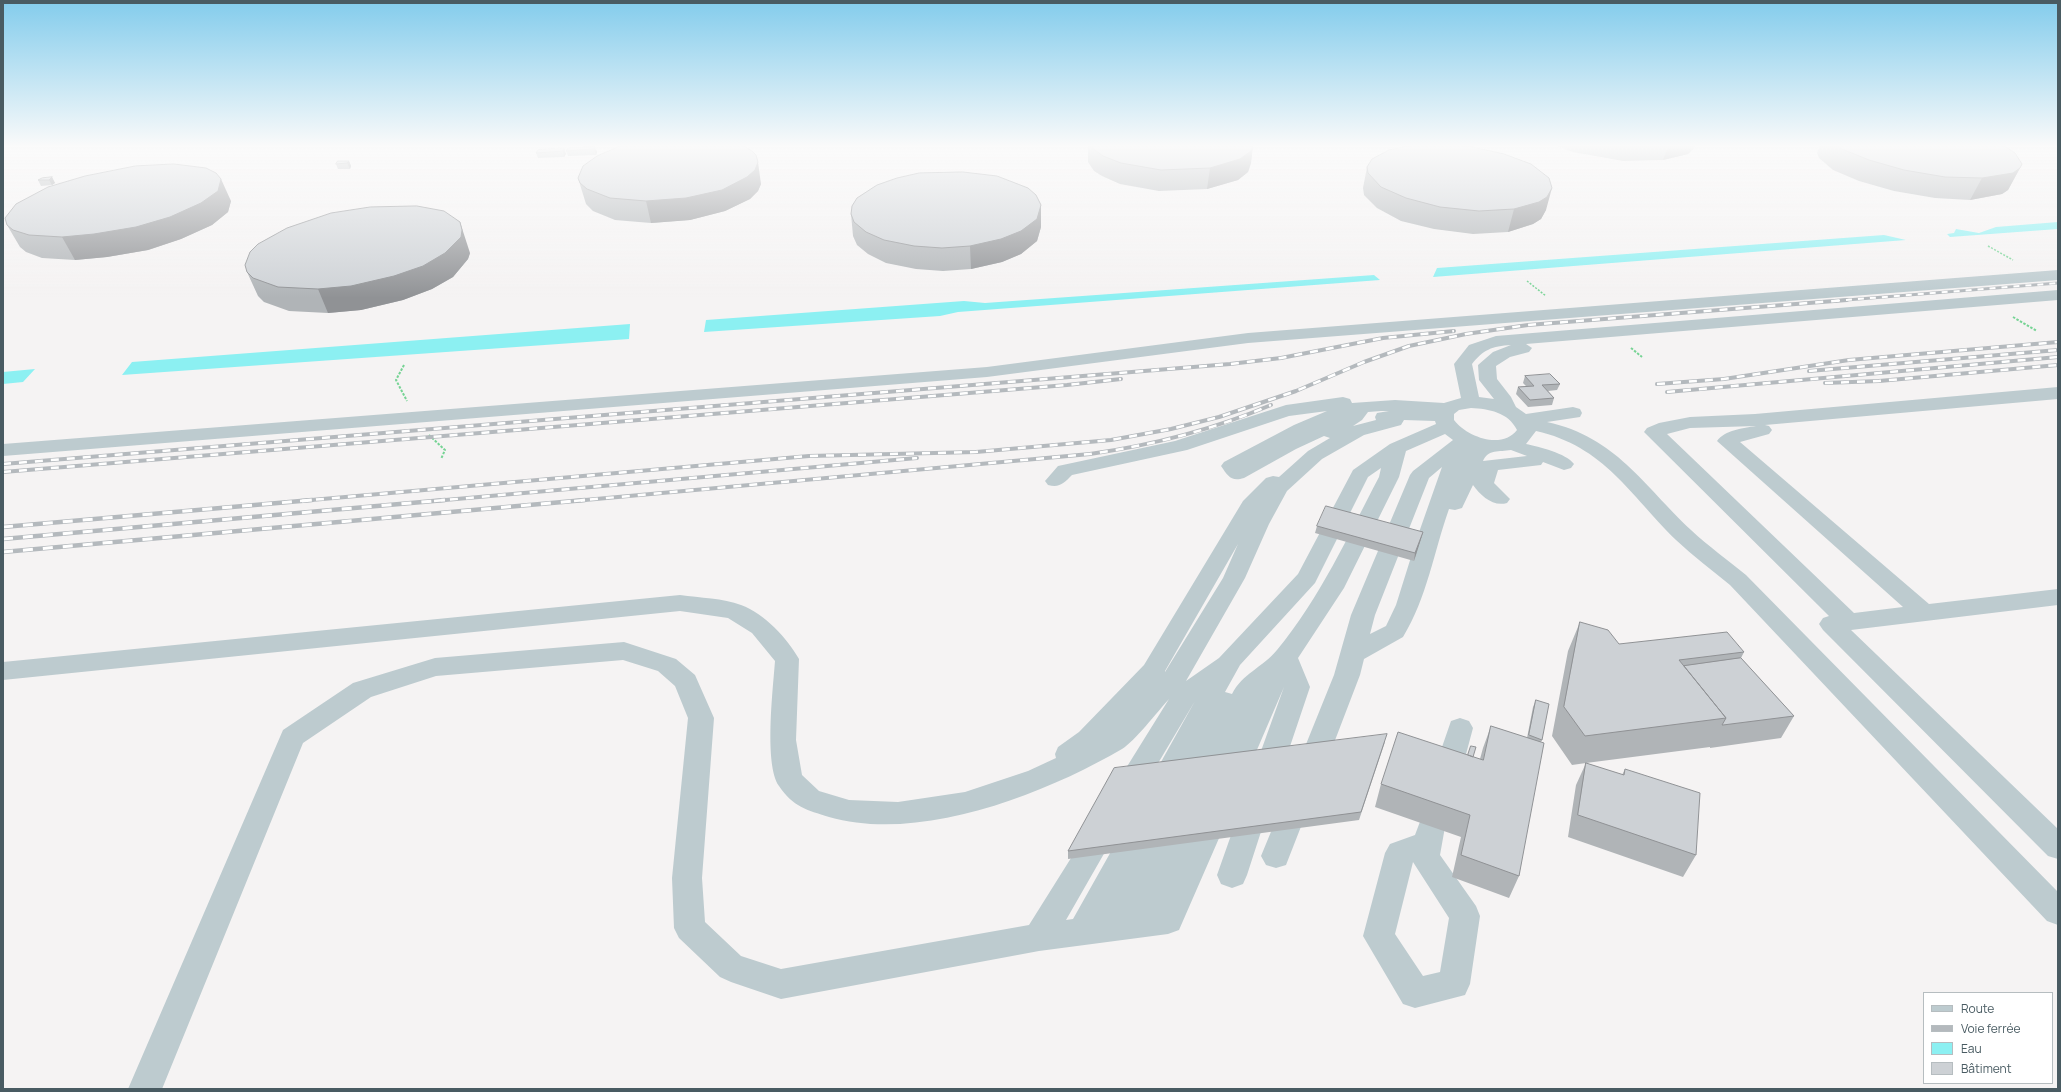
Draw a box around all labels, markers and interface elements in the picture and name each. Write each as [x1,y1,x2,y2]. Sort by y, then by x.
legend [1923,992,2053,1084]
text: Route [1961,1000,1994,1017]
text: Voie ferrée [1961,1020,2021,1037]
text: Eau [1961,1040,1982,1057]
text: Bâtiment [1961,1060,2012,1077]

